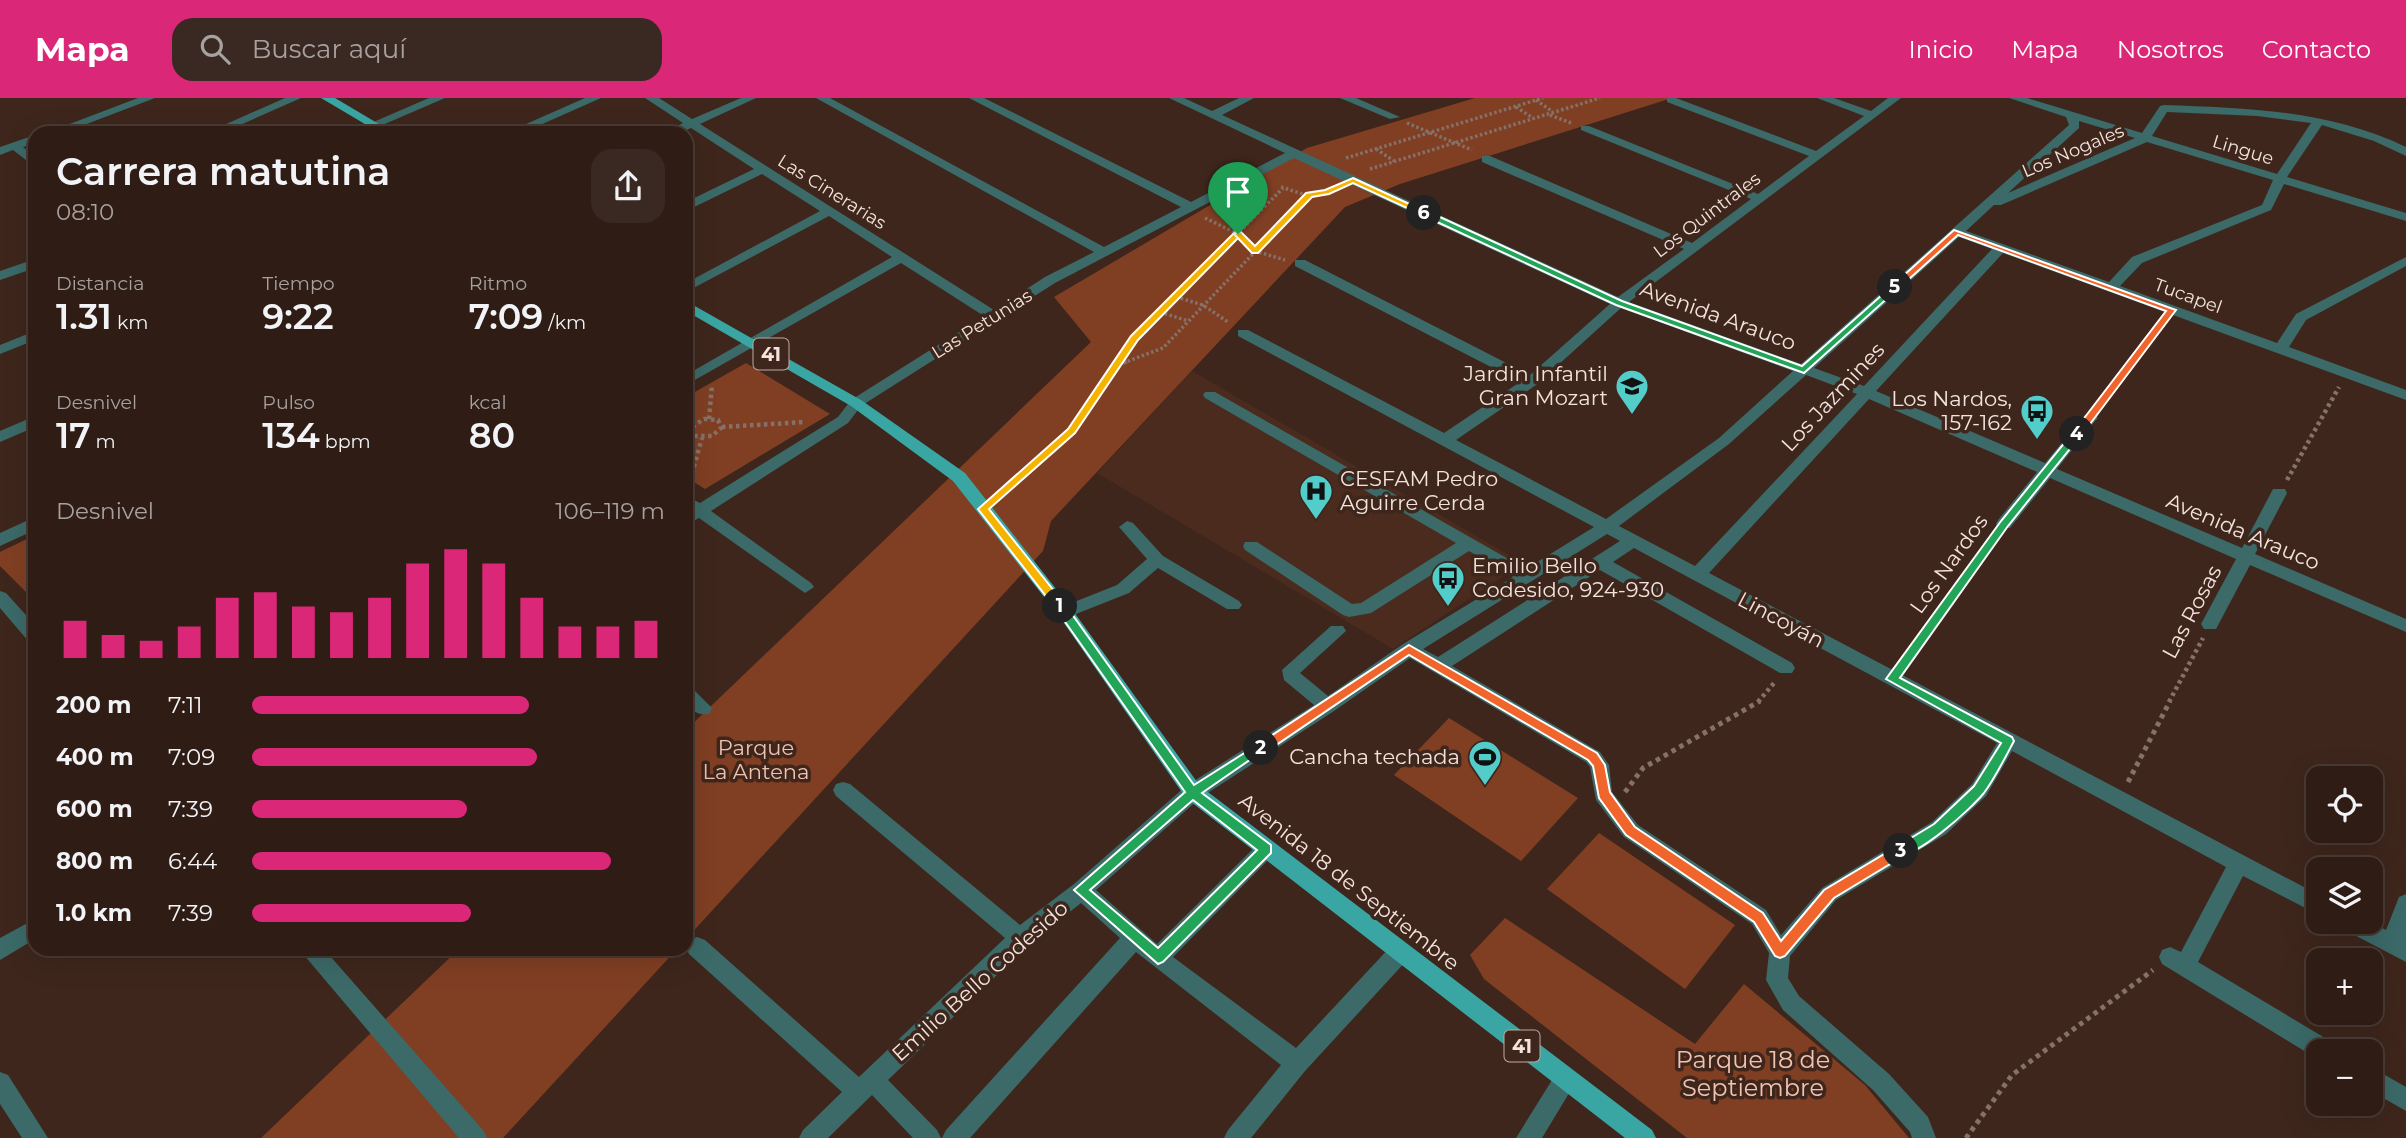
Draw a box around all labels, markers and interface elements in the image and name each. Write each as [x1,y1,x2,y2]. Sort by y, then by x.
search box [172,18,662,81]
text: Mapa [35,29,130,69]
icon: search [196,30,234,68]
text: Buscar aquí [252,33,406,65]
text: Inicio [1908,35,1973,64]
text: Mapa [2011,35,2079,64]
text: Nosotros [2117,35,2224,64]
text: Contacto [2262,35,2371,64]
street label: Los Nogales [2019,120,2127,182]
street label: Lingue [2210,130,2276,170]
text: Carrera matutina [56,148,390,195]
button: share [591,149,665,223]
street label: Las Cinerarias [774,150,891,234]
pin [1208,162,1268,234]
street label: Los Quintrales [1649,167,1765,262]
icon: arrive [1219,173,1257,211]
pin: 6 [1406,195,1442,230]
text: 08:10 [56,198,114,226]
text: 6 [1417,201,1430,224]
pin: 5 [1878,270,1912,304]
text: Distancia [56,272,144,295]
text: Tiempo [262,272,335,295]
text: Ritmo [469,272,527,295]
street label: Tucapel [2151,274,2225,318]
text: 5 [1889,275,1900,298]
street label: Avenida Arauco [1637,276,1800,355]
street label: Las Petunias [928,284,1036,364]
text: 1.31 [56,295,112,338]
text: 9:22 [262,295,334,338]
text: 7:09 [469,295,543,338]
text: km [112,311,148,334]
text: /km [543,311,586,334]
street label: Los Jazmines [1776,337,1889,456]
road number: 41 [754,338,788,370]
place label: Jardin Infantil Gran Mozart [1462,361,1608,410]
school or university icon: Jardin Infantil Gran Mozart [1613,367,1651,416]
place label: Los Nardos, 157-162 [1891,386,2012,435]
text: Desnivel [56,391,137,414]
text: Pulso [262,391,315,414]
text: kcal [469,391,507,414]
bus stop icon: Los Nardos, 157-162 [2018,392,2056,441]
text: 17 [56,414,91,457]
text: 134 [262,414,320,457]
text: 80 [469,414,515,457]
pin: 4 [2060,416,2094,452]
text: 4 [2070,422,2083,445]
text: m [91,430,116,453]
text: bpm [320,430,371,453]
place label: CESFAM Pedro Aguirre Cerda [1340,466,1498,515]
hospital icon: CESFAM Pedro Aguirre Cerda [1297,472,1335,521]
street label: Avenida Arauco [2163,488,2324,575]
text: Desnivel [56,497,154,525]
text: 106–119 m [555,497,665,525]
street label: Los Nardos [1904,509,1993,618]
place label: Emilio Bello Codesido, 924-930 [1472,553,1664,602]
bus stop icon: Emilio Bello Codesido, 924-930 [1429,559,1467,608]
street label: Las Rosas [2157,561,2226,663]
street label: Lincoyán [1734,586,1829,653]
pin: 1 [1042,588,1078,624]
text: 1 [1056,594,1063,617]
text: 200 m [56,691,131,719]
text: 7:11 [168,691,203,719]
pin: 2 [1244,730,1278,766]
park label: Parque La Antena [703,735,809,784]
text: 2 [1255,736,1266,759]
sports icon: Cancha techada [1466,738,1504,787]
text: 400 m [56,743,134,771]
text: 7:09 [168,743,215,771]
place label: Cancha techada [1289,744,1460,769]
map controls [2306,766,2383,1116]
button: locate [2306,766,2383,843]
street label: Avenida 18 de Septiembre [1234,788,1465,976]
text: 600 m [56,795,133,823]
text: 7:39 [168,795,213,823]
pin: 3 [1884,834,1918,868]
text: 3 [1895,839,1906,862]
text: 800 m [56,847,133,875]
text: 6:44 [168,847,217,875]
button: layers [2306,857,2383,934]
street label: Emilio Bello Codesido [886,895,1073,1066]
text: 1.0 km [56,899,132,927]
text: 7:39 [168,899,213,927]
button: + [2306,948,2383,1025]
road number: 41 [1504,1030,1540,1062]
button: − [2306,1039,2383,1116]
park label: Parque 18 de Septiembre [1676,1045,1830,1102]

